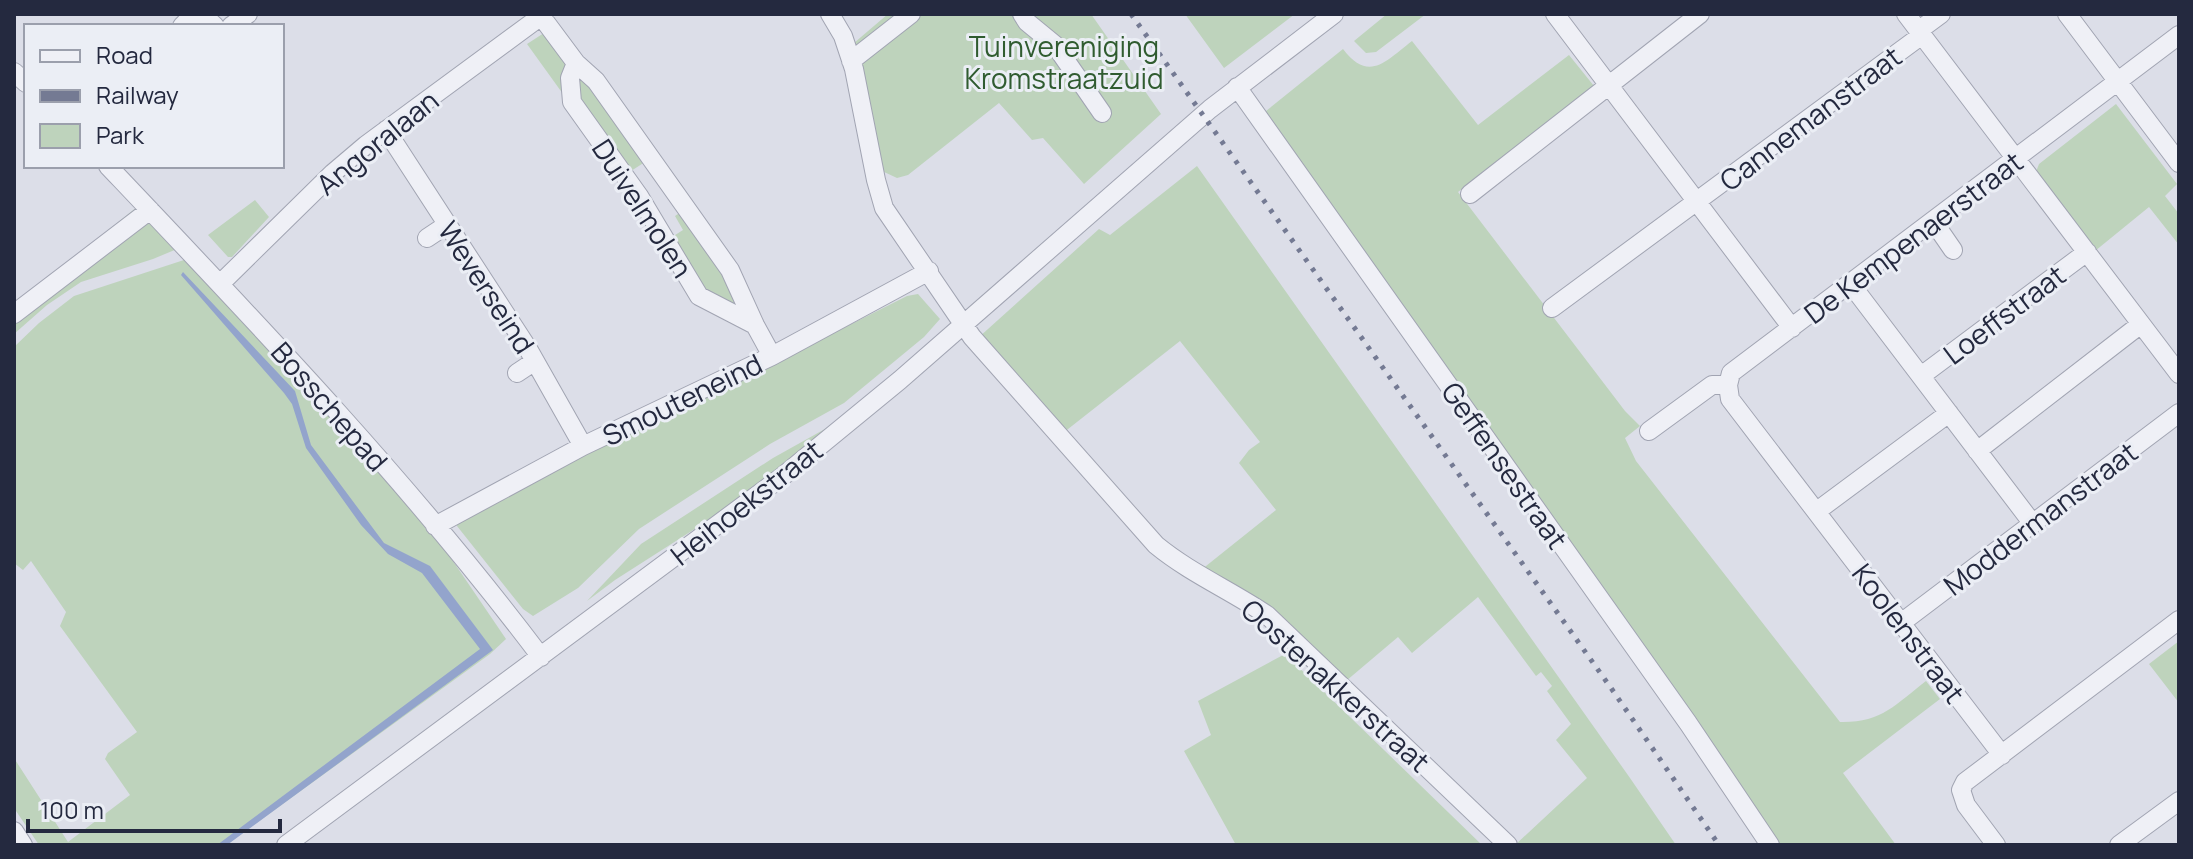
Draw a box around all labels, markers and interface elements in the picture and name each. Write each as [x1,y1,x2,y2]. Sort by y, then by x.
legend [24,24,284,168]
park label: Tuinvereniging Kromstraatzuid [964,27,1164,97]
street label: Cannemanstraat [1711,37,1909,199]
text: Road [96,38,153,71]
text: Railway [96,78,179,111]
street label: Angoralaan [308,81,446,203]
text: Park [96,118,145,151]
street label: Duivelmolen [584,131,702,285]
street label: De Kempenaerstraat [1796,142,2030,332]
street label: Weverseind [430,213,544,361]
street label: Loeffstraat [1935,256,2073,372]
street label: Bosschepad [263,333,397,479]
street label: Smouteneind [596,344,768,454]
street label: Geffensestraat [1433,374,1577,556]
street label: Heihoekstraat [662,431,830,573]
street label: Moddermanstraat [1935,433,2145,603]
street label: Koolenstraat [1844,555,1974,711]
street label: Oostenakkerstraat [1234,590,1438,780]
scale bar [28,783,280,833]
text: 100 m [40,793,104,826]

